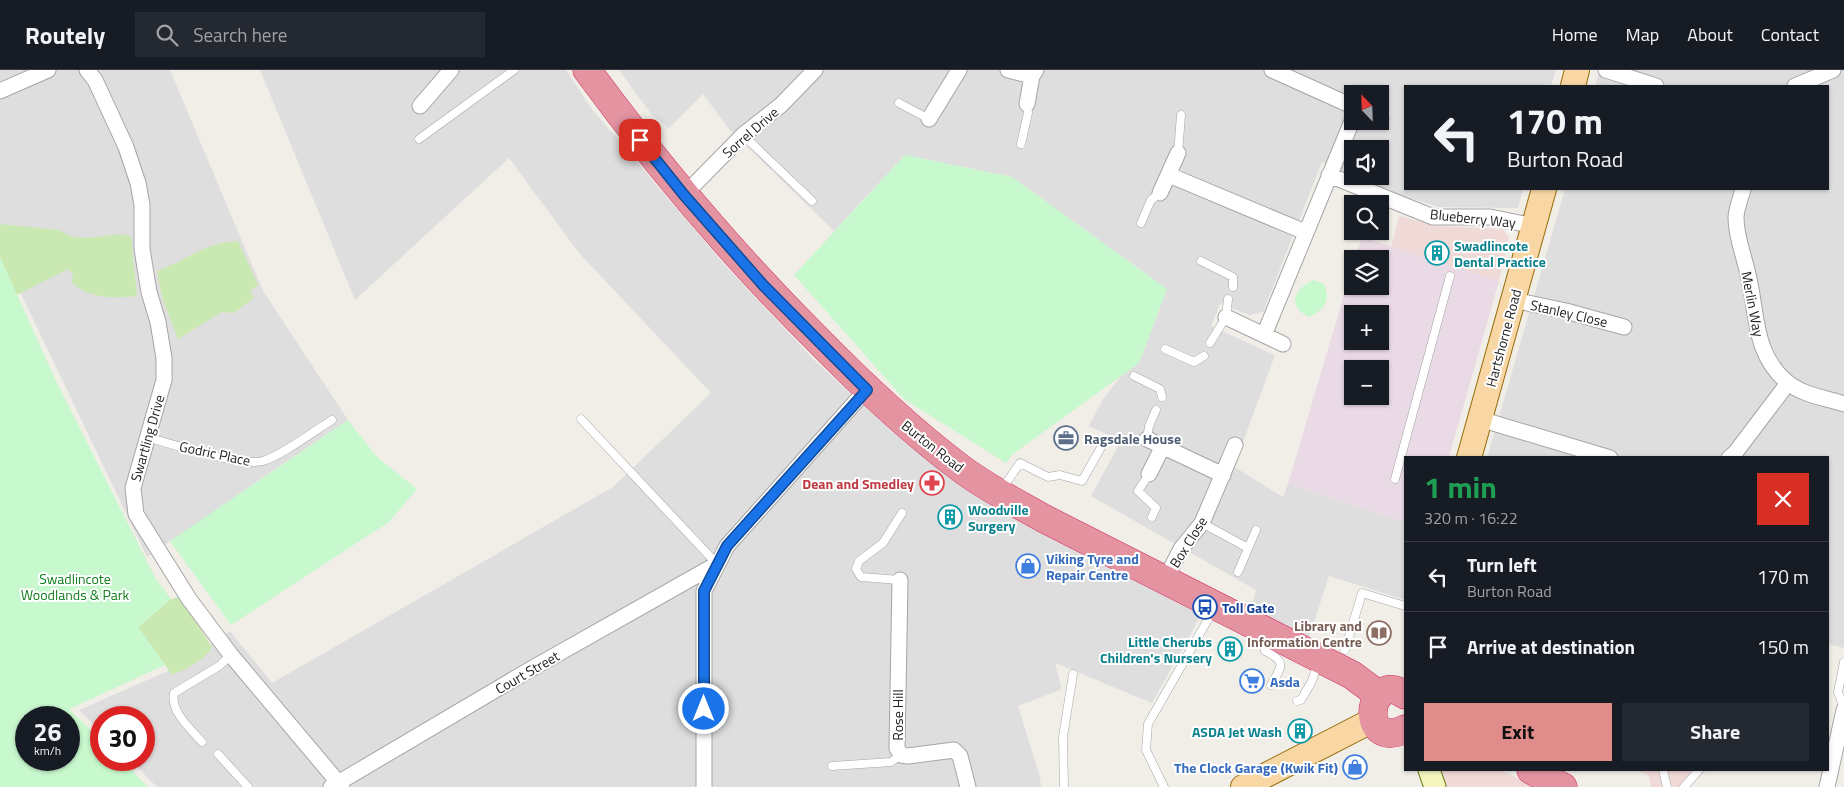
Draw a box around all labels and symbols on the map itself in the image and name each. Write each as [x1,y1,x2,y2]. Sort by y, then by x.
north arrow [1344,85,1389,130]
street label: Sorrel Drive [717,102,783,162]
pin [619,119,661,161]
street label: Blueberry Way [1429,203,1517,233]
place label: Swadlincote Dental Practice [1454,235,1546,272]
building icon: Swadlincote Dental Practice [1424,240,1450,266]
street label: Merlin Way [1736,269,1770,339]
street label: Hartshorne Road [1480,287,1526,389]
street label: Stanley Close [1528,294,1610,332]
street label: Swartling Drive [125,392,169,484]
street label: Burton Road [897,415,969,477]
office icon: Ragsdale House [1053,425,1079,451]
place label: Ragsdale House [1084,428,1181,449]
street label: Godric Place [178,435,252,471]
pharmacy icon: Dean and Smedley [919,470,945,496]
place label: Dean and Smedley [802,473,914,494]
place label: Woodville Surgery [968,499,1029,536]
building icon: Woodville Surgery [937,504,963,530]
street label: Box Close [1164,512,1212,572]
place label: Viking Tyre and Repair Centre [1046,548,1139,585]
shop icon: Viking Tyre and Repair Centre [1015,553,1041,579]
park label: Swadlincote Woodlands & Park [21,568,130,605]
bus stop icon: Toll Gate [1192,594,1218,620]
place label: Toll Gate [1222,597,1274,618]
place label: Library and Information Centre [1247,615,1362,652]
library icon: Library and Information Centre [1366,620,1392,646]
place label: Little Cherubs Children's Nursery [1100,631,1212,668]
building icon: Little Cherubs Children's Nursery [1217,636,1243,662]
street label: Court Street [491,645,563,699]
supermarket icon: Asda [1239,668,1265,694]
place label: Asda [1270,671,1300,692]
position arrow [677,682,729,734]
street label: Rose Hill [887,689,908,741]
speed limit sign: 30 [90,706,155,771]
building icon: ASDA Jet Wash [1287,718,1313,744]
place label: ASDA Jet Wash [1192,721,1282,742]
shop icon: The Clock Garage (Kwik Fit) [1342,754,1368,780]
place label: The Clock Garage (Kwik Fit) [1174,757,1338,778]

